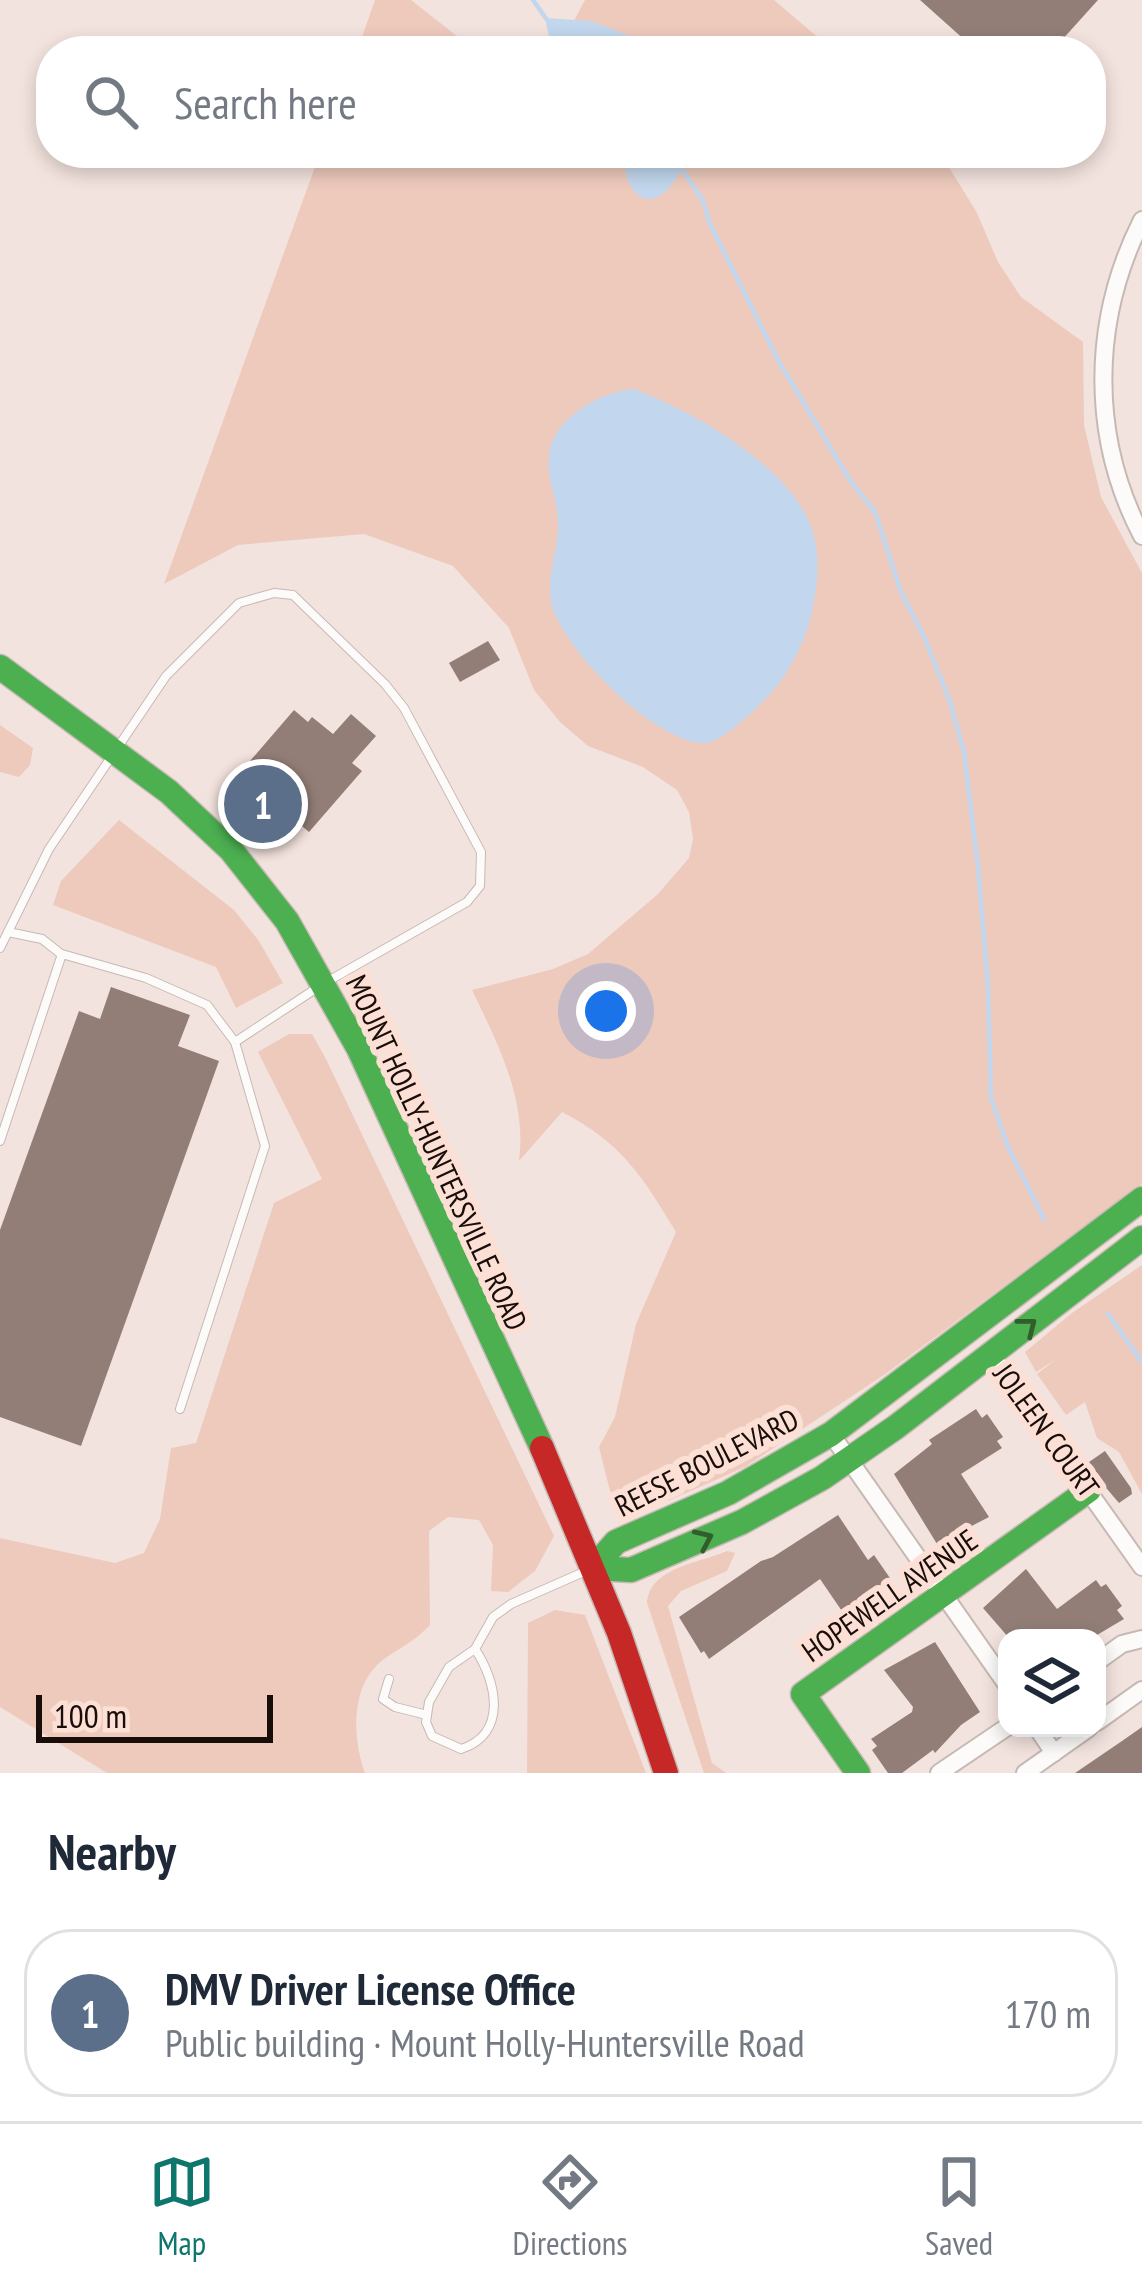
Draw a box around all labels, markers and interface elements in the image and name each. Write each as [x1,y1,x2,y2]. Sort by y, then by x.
search box [36,36,1106,168]
icon: search [78,69,144,135]
text: Search here [174,73,357,131]
pin: 1 [224,759,302,849]
street label: MOUNT HOLLY-HUNTERSVILLE ROAD [338,968,537,1336]
your location [576,981,636,1041]
one-way arrow [1015,1318,1037,1340]
street label: JOLEEN COURT [985,1355,1109,1505]
street label: REESE BOULEVARD [608,1399,805,1525]
street label: HOPEWELL AVENUE [794,1520,985,1670]
one-way arrow [691,1530,713,1554]
map controls [998,1629,1106,1737]
button: layers [998,1629,1106,1737]
scale bar [36,1689,273,1742]
text: 100 m [54,1694,127,1737]
text: Nearby [48,1818,176,1884]
text: DMV Driver License Office [165,1959,576,2017]
text: 1 [81,1988,99,2039]
text: 170 m [1005,1988,1091,2039]
text: Public building · Mount Holly-Huntersville Road [165,2017,805,2068]
tab: Map [149,2149,215,2264]
tab: Directions [513,2149,627,2264]
tab: Saved [925,2149,993,2264]

